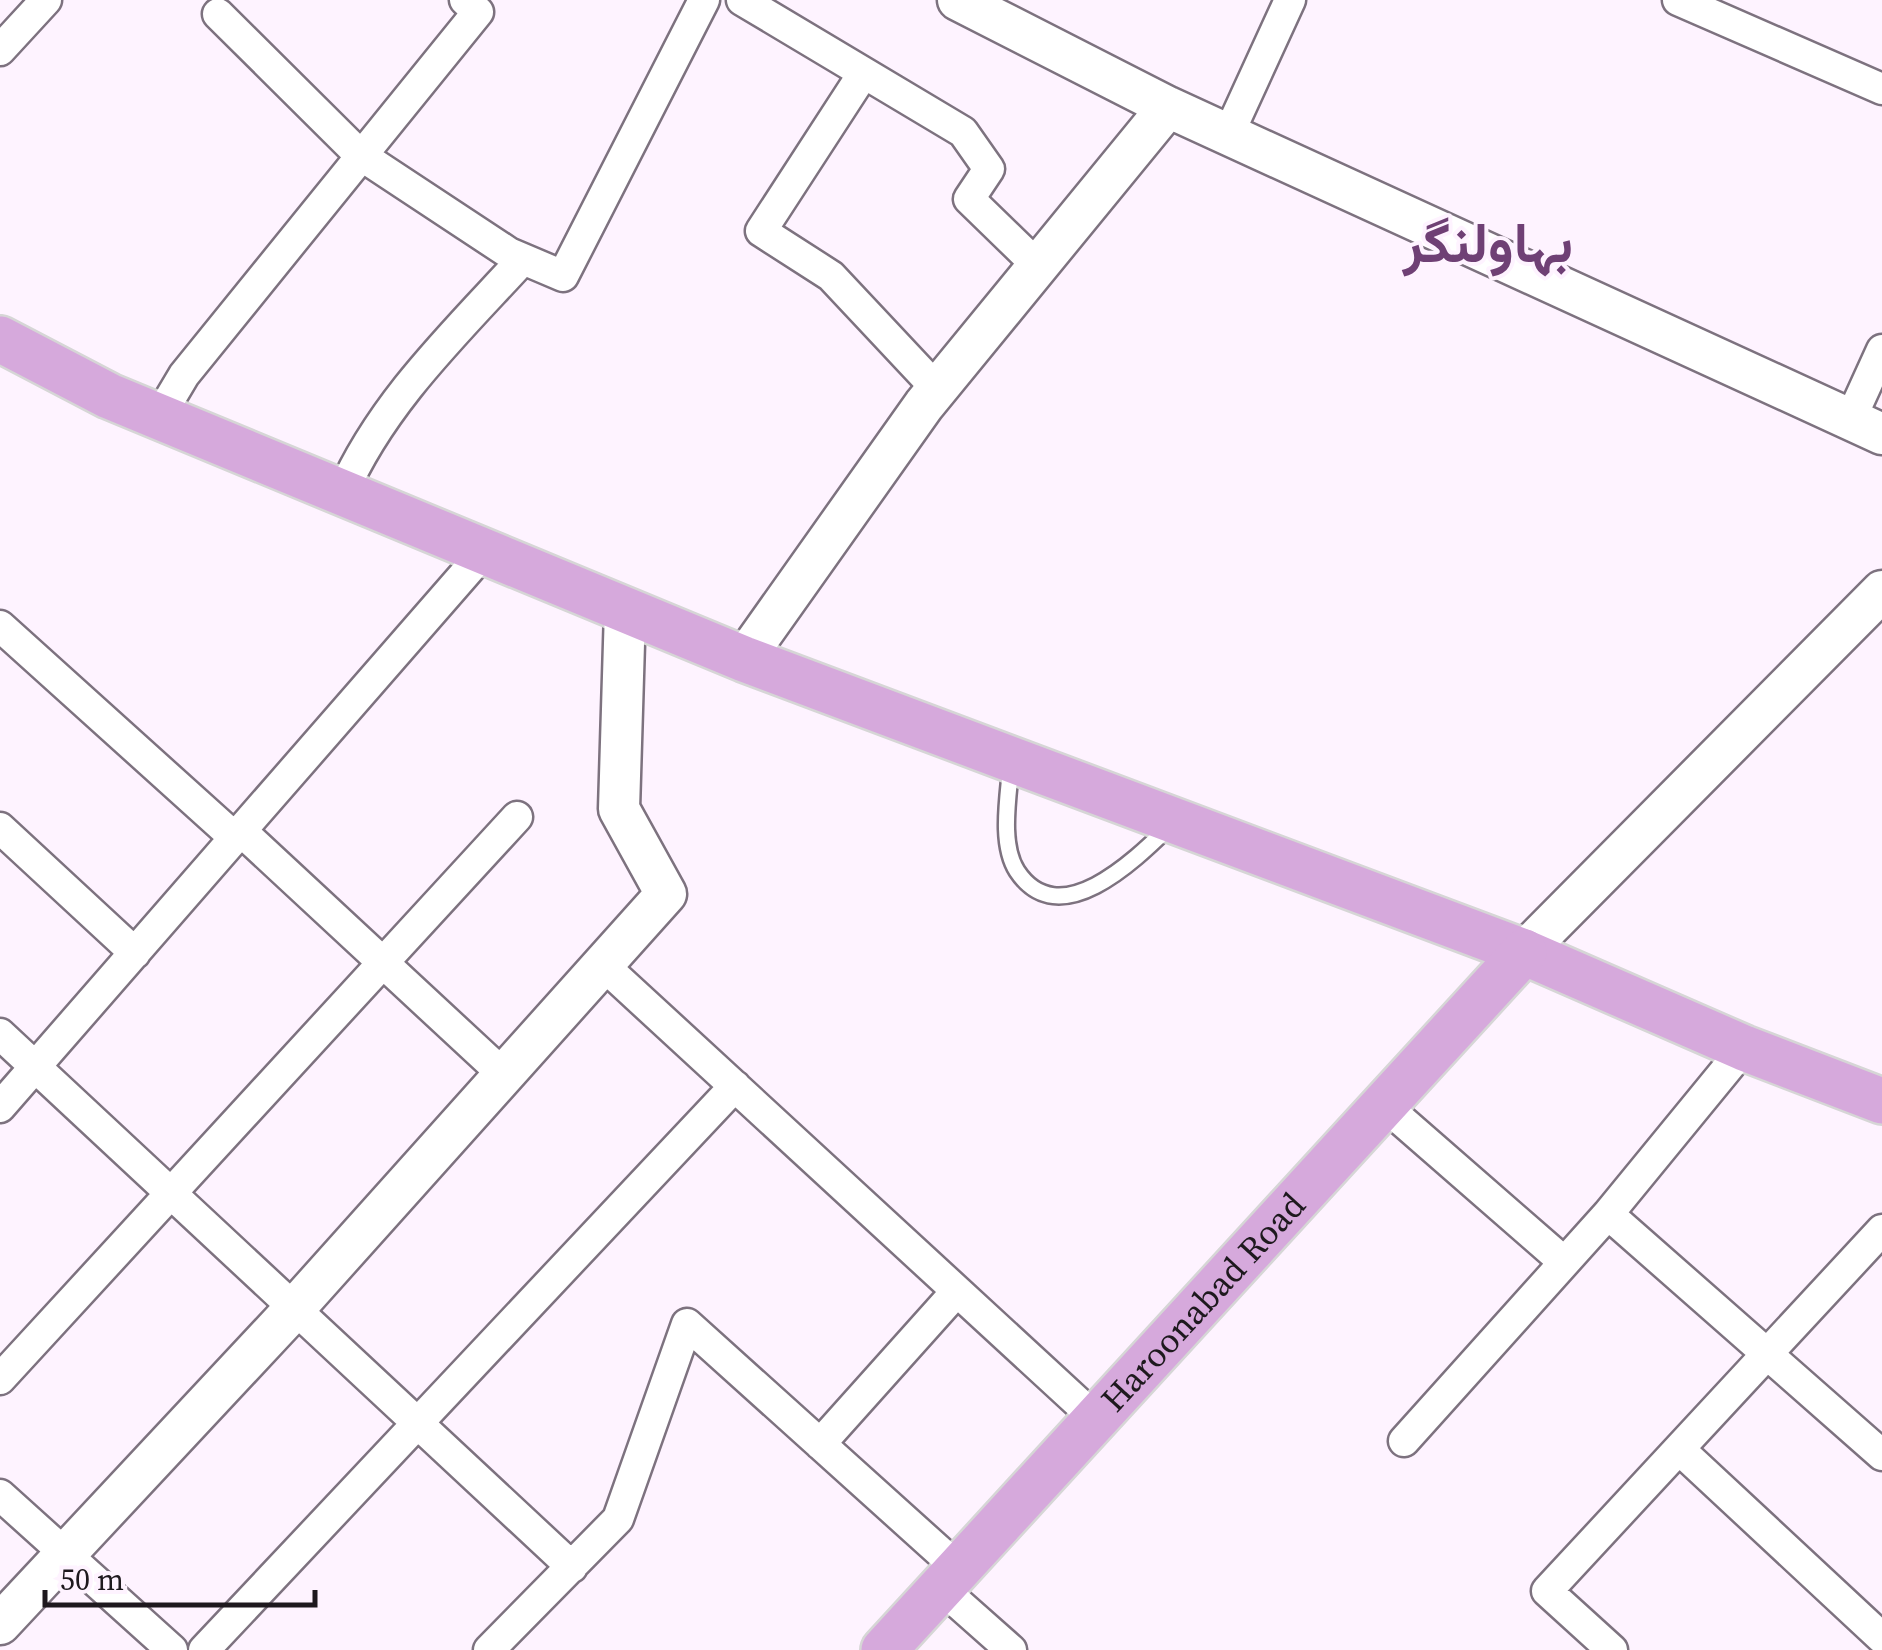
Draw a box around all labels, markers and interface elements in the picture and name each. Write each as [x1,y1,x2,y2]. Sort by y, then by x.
district label: بہاولنگر [1401,205,1573,280]
street label: Haroonabad Road [1090,1182,1316,1422]
scale bar [45,1545,315,1607]
text: 50 m [60,1559,124,1600]

